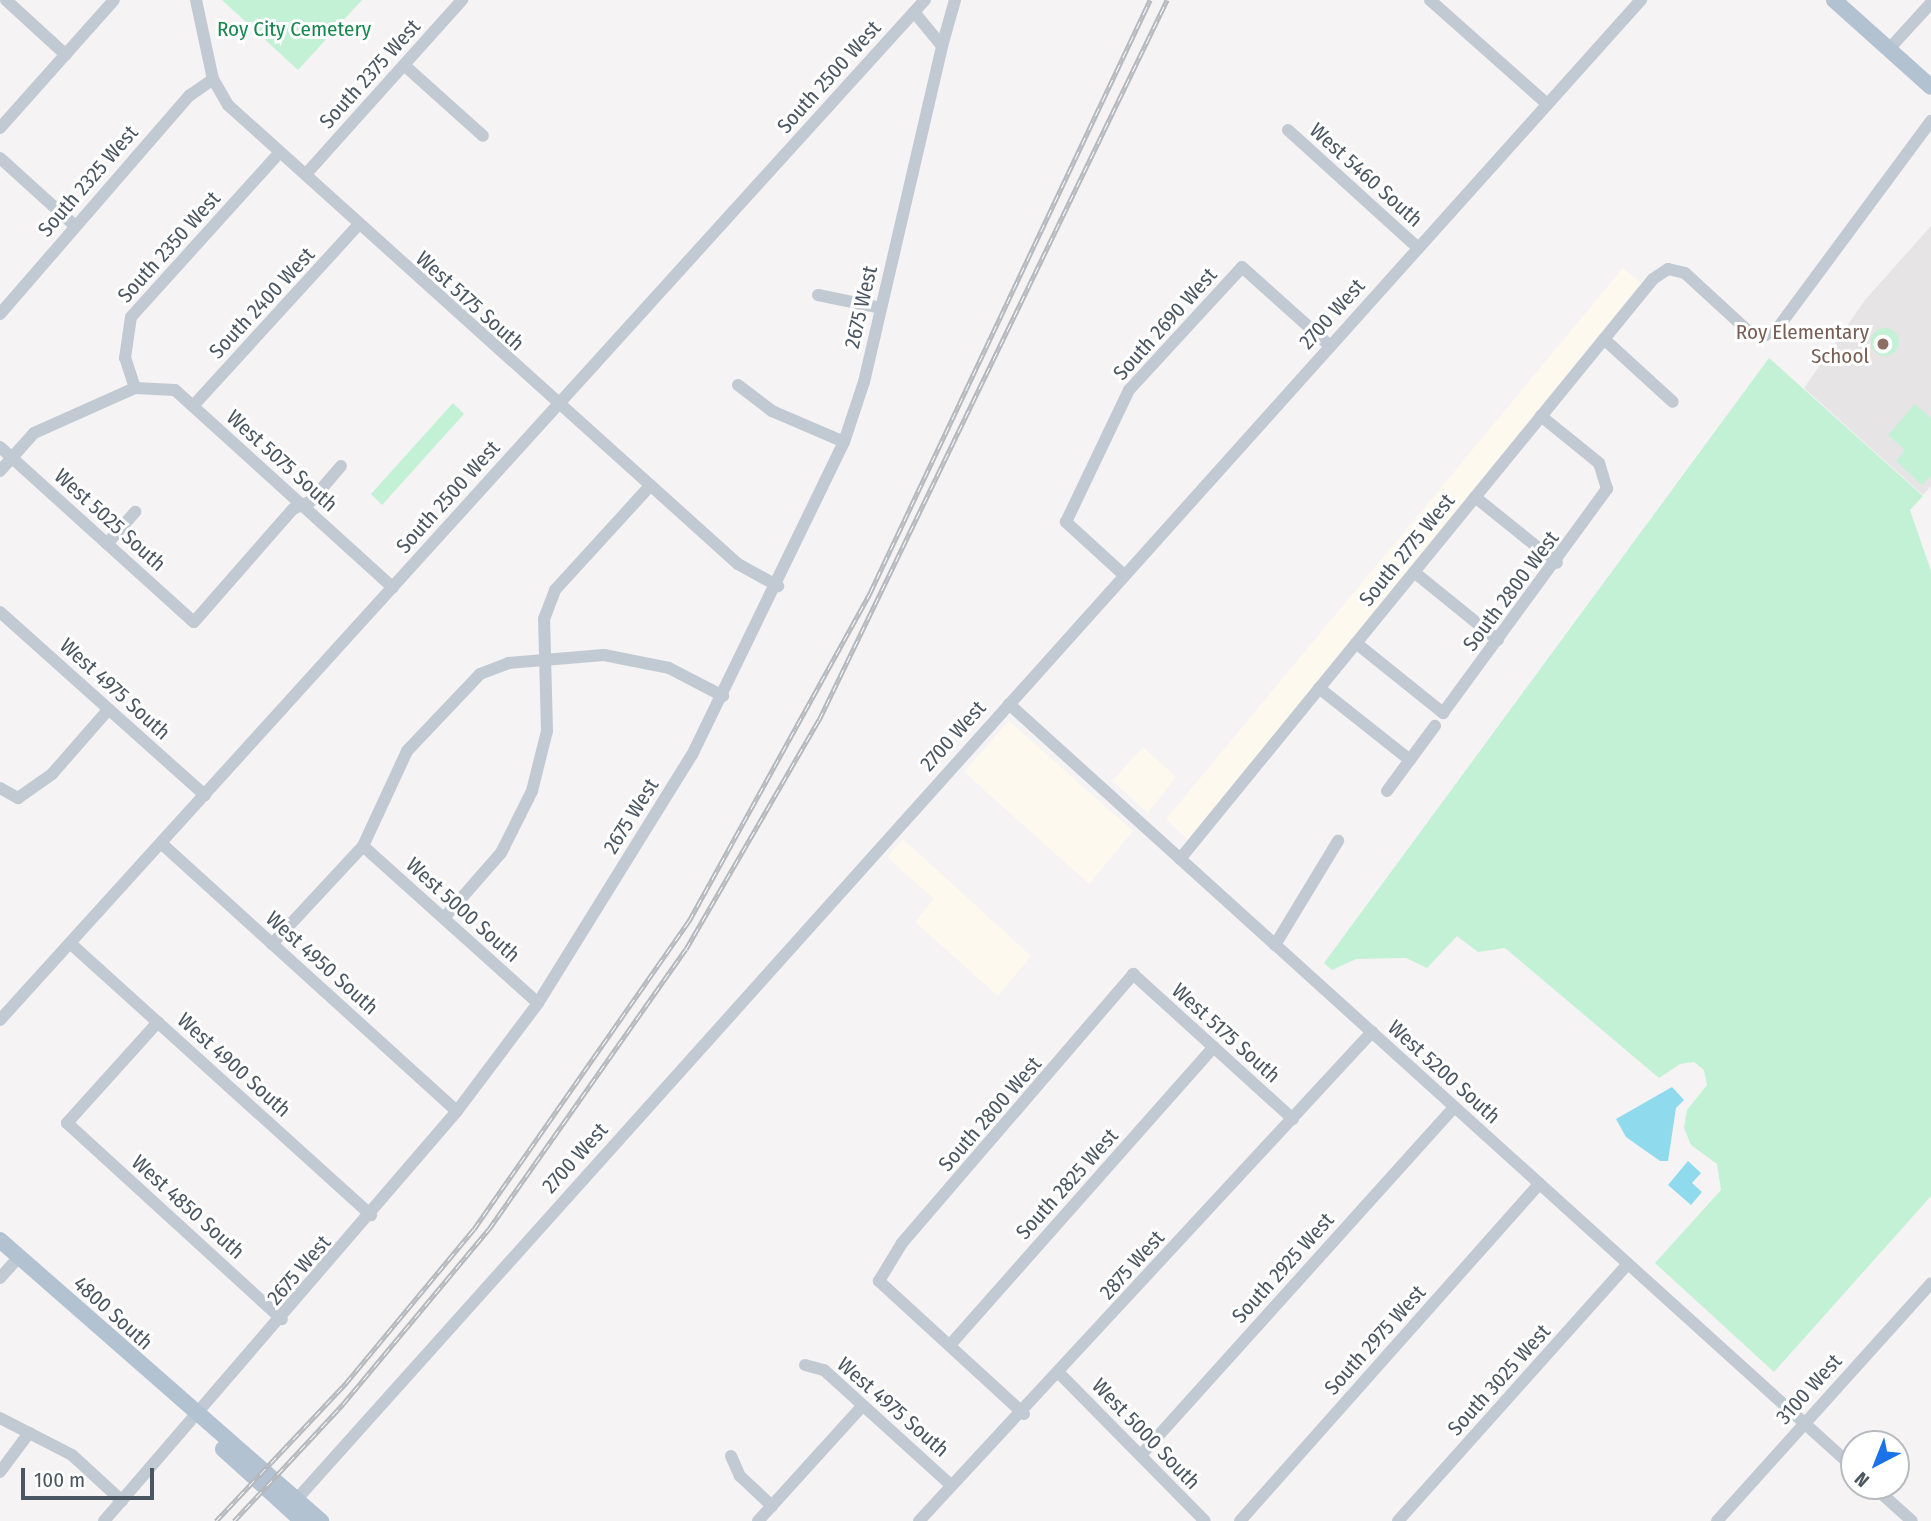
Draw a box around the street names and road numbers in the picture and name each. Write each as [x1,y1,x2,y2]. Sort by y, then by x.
street label: South 2375 West [314,14,426,134]
street label: South 2500 West [772,16,886,138]
street label: West 5460 South [1304,118,1428,232]
street label: South 2325 West [33,120,143,242]
street label: South 2350 West [112,186,226,308]
street label: South 2400 West [204,242,320,364]
street label: West 5175 South [411,246,529,356]
street label: 2675 West [839,263,883,351]
street label: South 2690 West [1108,263,1222,385]
street label: 2700 West [1294,274,1370,354]
street label: West 5075 South [222,405,342,517]
street label: South 2500 West [391,436,505,558]
street label: West 5025 South [49,463,171,577]
street label: South 2775 West [1354,489,1460,611]
street label: South 2800 West [1458,526,1564,656]
street label: West 4975 South [55,633,175,745]
street label: 2700 West [915,696,991,776]
street label: 2675 West [598,774,664,858]
street label: West 5000 South [401,852,525,968]
street label: West 4950 South [261,906,383,1020]
street label: West 5175 South [1167,978,1285,1088]
street label: West 4900 South [172,1008,296,1122]
street label: West 5200 South [1383,1015,1505,1129]
street label: South 2800 West [933,1052,1047,1176]
street label: 2700 West [537,1118,613,1198]
street label: South 2825 West [1011,1123,1123,1245]
street label: West 4850 South [126,1150,250,1264]
street label: South 2925 West [1227,1208,1339,1328]
street label: 2875 West [1095,1225,1169,1305]
street label: 2675 West [262,1230,336,1310]
street label: 4800 South [68,1271,158,1355]
street label: South 2975 West [1319,1280,1431,1400]
street label: South 3025 West [1442,1319,1556,1441]
street label: 3100 West [1771,1349,1847,1429]
street label: West 4975 South [832,1352,954,1462]
street label: West 5000 South [1087,1373,1205,1495]

